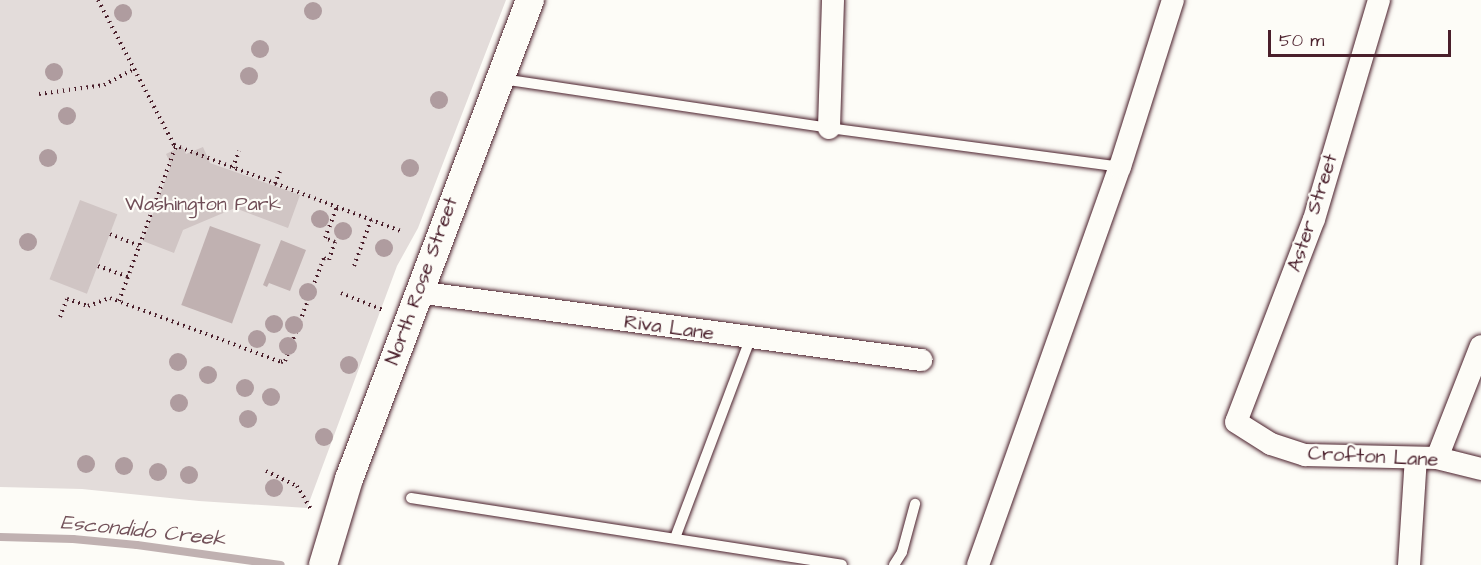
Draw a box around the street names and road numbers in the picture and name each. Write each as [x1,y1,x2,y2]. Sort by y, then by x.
street label: Aster Street [1283,151,1343,275]
street label: North Rose Street [380,194,464,368]
street label: Riva Lane [622,310,716,346]
street label: Crofton Lane [1307,442,1439,472]

